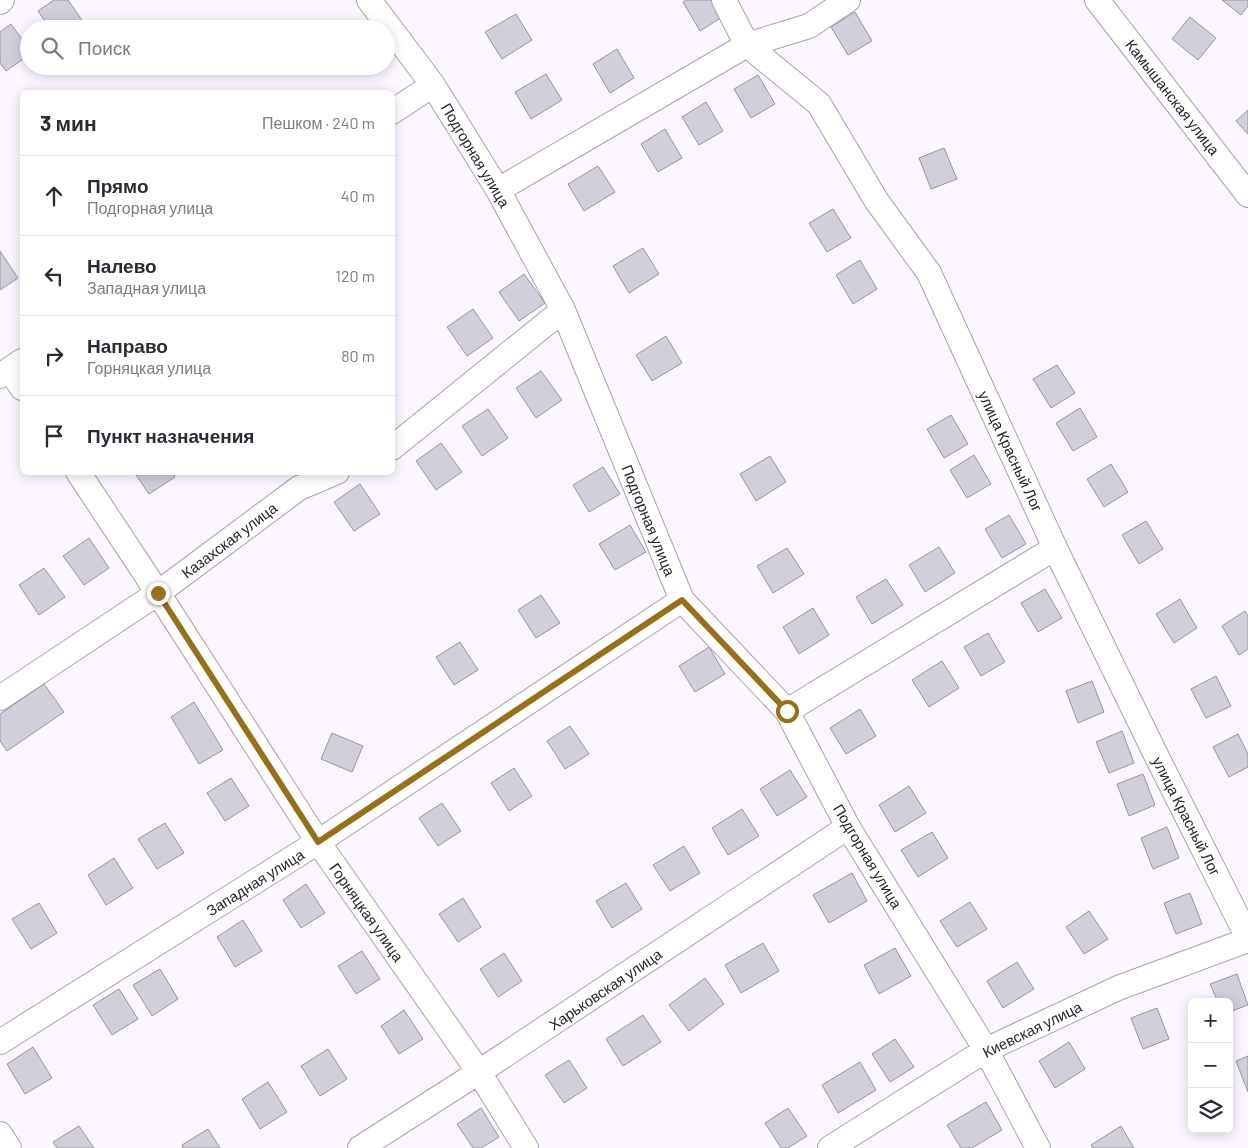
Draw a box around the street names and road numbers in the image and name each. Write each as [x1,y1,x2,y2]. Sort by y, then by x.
street label: Камышанская улица [1122,36,1224,159]
street label: Подгорная улица [438,100,515,211]
street label: улица Красный Лог [975,388,1047,515]
street label: Подгорная улица [618,462,680,579]
street label: Казахская улица [178,498,281,582]
street label: улица Красный Лог [1149,753,1225,879]
street label: Подгорная улица [830,801,907,912]
street label: Западная улица [203,844,308,919]
street label: Горняцкая улица [326,859,408,965]
street label: Харьковская улица [545,944,665,1034]
street label: Киевская улица [979,997,1085,1061]

